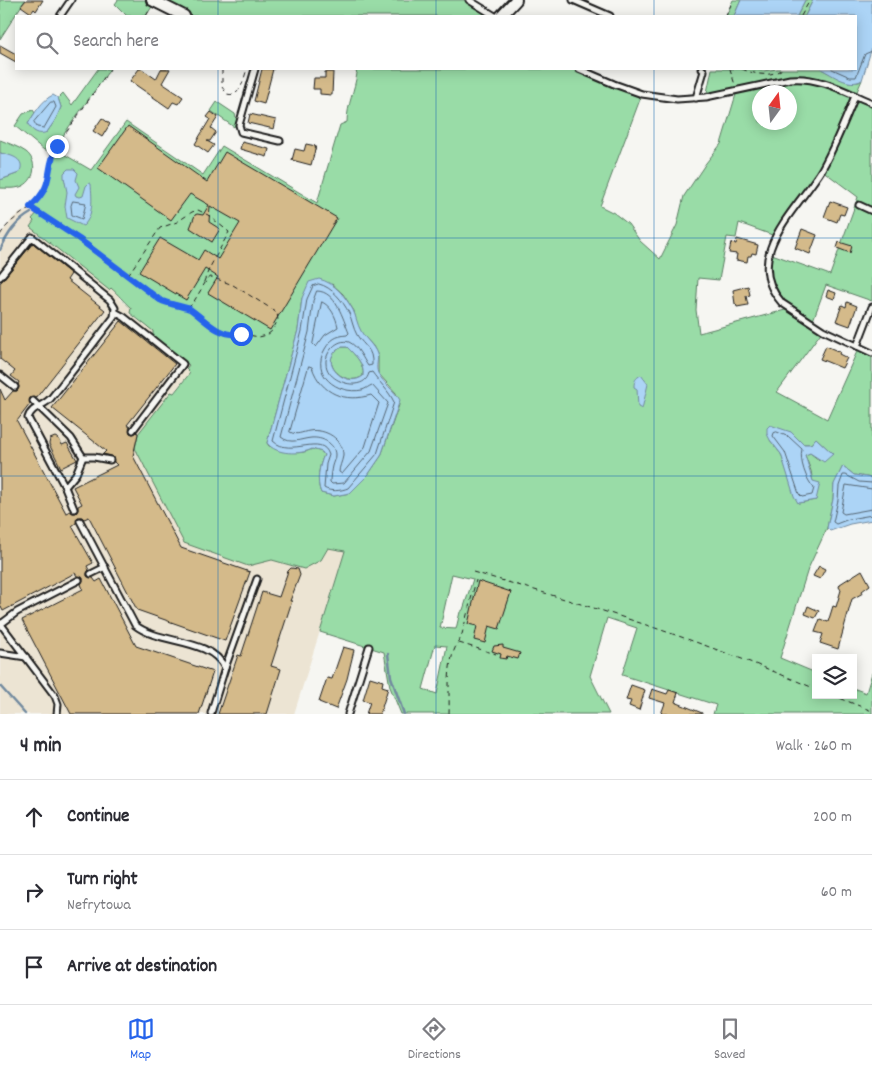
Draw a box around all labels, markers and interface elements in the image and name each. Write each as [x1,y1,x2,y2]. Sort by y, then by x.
search box [15,15,857,70]
icon: search [33,29,61,57]
text: Search here [73,29,159,56]
north arrow [752,85,797,130]
route end [46,135,69,158]
route start [230,323,253,346]
map controls [812,654,857,699]
button: layers [812,654,857,699]
text: 4 min [20,732,62,762]
text: Walk · 260 m [776,735,852,758]
icon: ahead [20,803,48,831]
text: Continue [67,804,129,831]
text: 200 m [813,806,852,829]
text: Turn right [67,867,138,894]
icon: right [20,878,48,906]
text: 60 m [821,881,852,904]
text: Nefrytowa [67,894,131,917]
icon: arrive [20,953,48,981]
text: Arrive at destination [67,954,217,981]
tab: Map [127,1015,155,1065]
tab: Directions [408,1015,461,1065]
tab: Saved [714,1015,745,1065]

